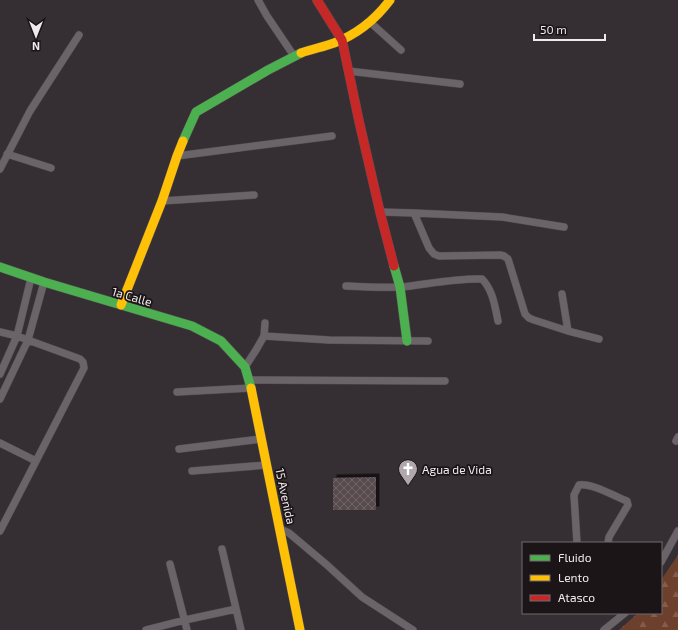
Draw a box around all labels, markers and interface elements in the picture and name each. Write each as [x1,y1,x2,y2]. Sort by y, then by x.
north arrow [16,16,56,56]
scale bar [534,16,605,42]
text: 50 m [540,22,567,36]
text: N [32,40,40,53]
street label: 1a Calle [110,284,154,308]
church icon: Agua de Vida [397,458,419,486]
place label: Agua de Vida [422,462,492,476]
street label: 15 Avenida [273,467,299,525]
legend [522,542,662,614]
text: Fluido [558,550,592,564]
text: Lento [558,570,589,584]
text: Atasco [558,590,595,604]

